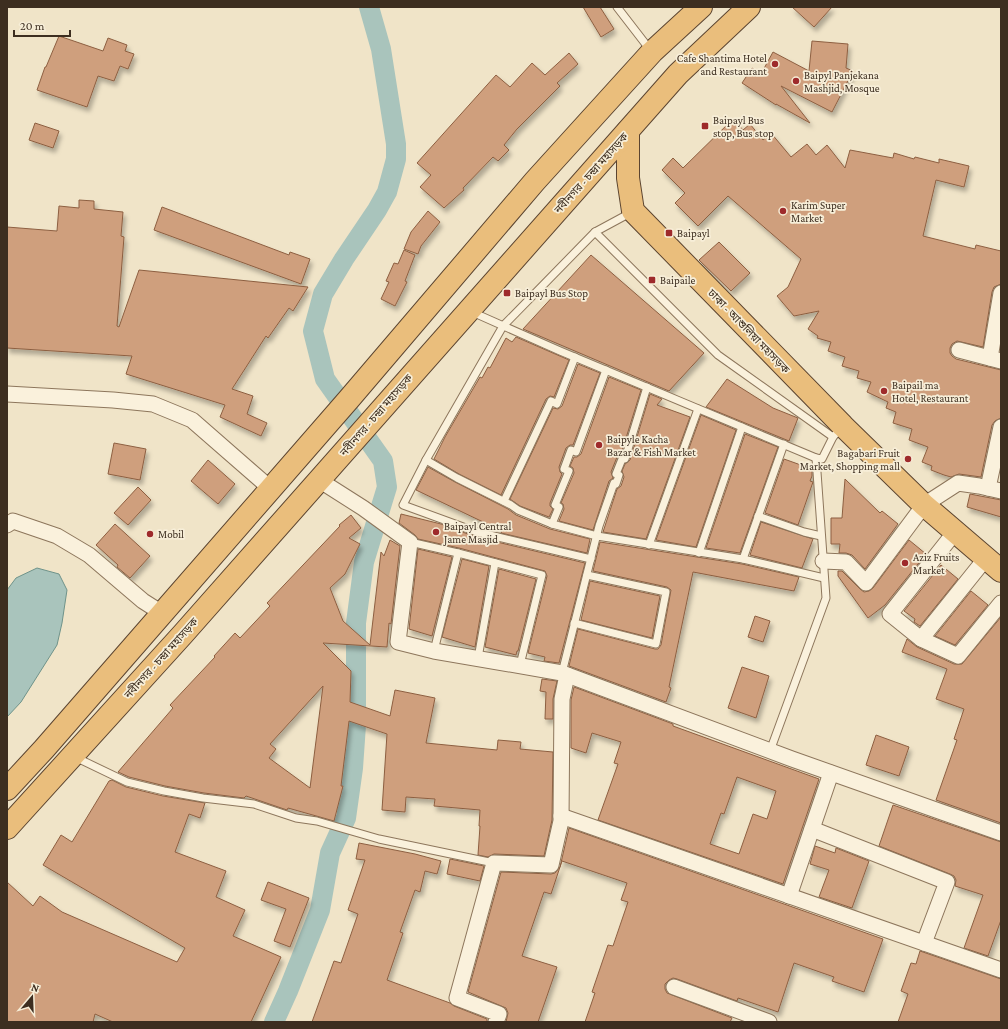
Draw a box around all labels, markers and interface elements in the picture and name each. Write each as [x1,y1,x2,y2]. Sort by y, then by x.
scale bar [14,12,70,38]
text: 20 m [20,19,45,33]
place label: Cafe Shantima Hotel and Restaurant [677,52,767,77]
marker: Cafe Shantima Hotel and Restaurant [770,59,780,69]
place label: Baipyl Panjekana Mashjid, Mosque [804,69,880,95]
marker: Baipyl Panjekana Mashjid, Mosque [791,76,801,86]
place label: Baipayl Bus stop, Bus stop [713,114,774,140]
marker: Baipayl Bus stop, Bus stop [700,121,710,131]
street label: নবীনগর - চন্দ্রা মহাসড়ক [551,130,630,216]
place label: Karim Super Market [791,199,846,224]
marker: Karim Super Market [778,206,788,216]
place label: Baipayl [677,227,710,240]
marker: Baipayl [664,228,674,238]
place label: Baipaile [660,274,696,287]
marker: Baipaile [647,275,657,285]
street label: ঢাকা - আশুলিয়া মহাসড়ক [705,286,792,376]
place label: Baipayl Bus Stop [515,287,588,300]
marker: Baipayl Bus Stop [502,288,512,298]
street label: নবীনগর - চন্দ্রা মহাসড়ক [337,372,415,459]
place label: Baipail ma Hotel, Restaurant [892,379,969,405]
marker: Baipail ma Hotel, Restaurant [879,386,889,396]
place label: Baipyle Kacha Bazar & Fish Market [607,433,696,458]
marker: Baipyle Kacha Bazar & Fish Market [594,440,604,450]
place label: Bagabari Fruit Market, Shopping mall [800,447,900,473]
marker: Bagabari Fruit Market, Shopping mall [903,454,913,464]
place label: Baipayl Central Jame Masjid [443,520,511,546]
marker: Baipayl Central Jame Masjid [431,527,441,537]
place label: Mobil [158,528,184,540]
marker: Mobil [145,529,155,539]
place label: Aziz Fruits Market [913,551,959,576]
marker: Aziz Fruits Market [900,558,910,568]
street label: নবীনগর - চন্দ্রা মহাসড়ক [121,615,200,701]
north arrow [12,977,52,1017]
text: N [30,981,41,995]

